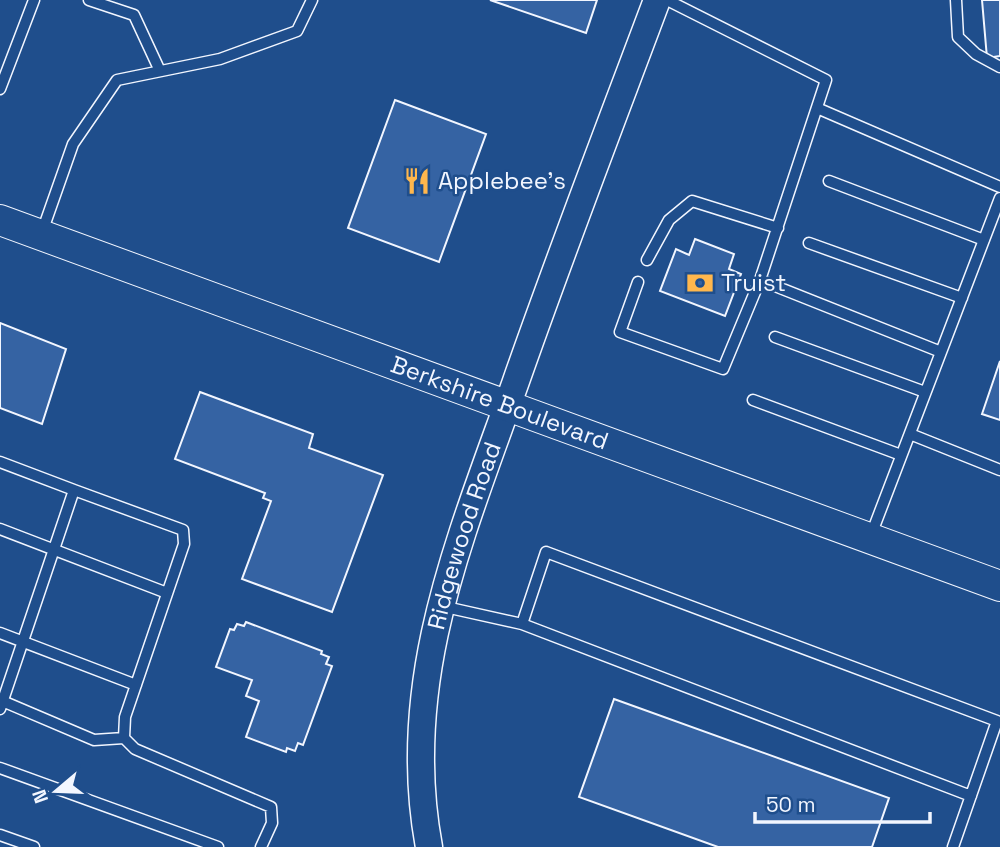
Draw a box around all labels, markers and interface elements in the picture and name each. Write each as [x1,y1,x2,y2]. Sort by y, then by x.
place label: Applebee's [438,165,566,196]
restaurant icon: Applebee's [402,166,432,196]
place label: Truist [721,267,786,298]
bank icon: Truist [685,268,715,298]
street label: Berkshire Boulevard [387,348,613,456]
street label: Ridgewood Road [420,438,508,633]
north arrow [21,756,91,826]
scale bar [755,780,930,824]
text: N [27,786,54,806]
text: 50 m [766,791,816,818]

